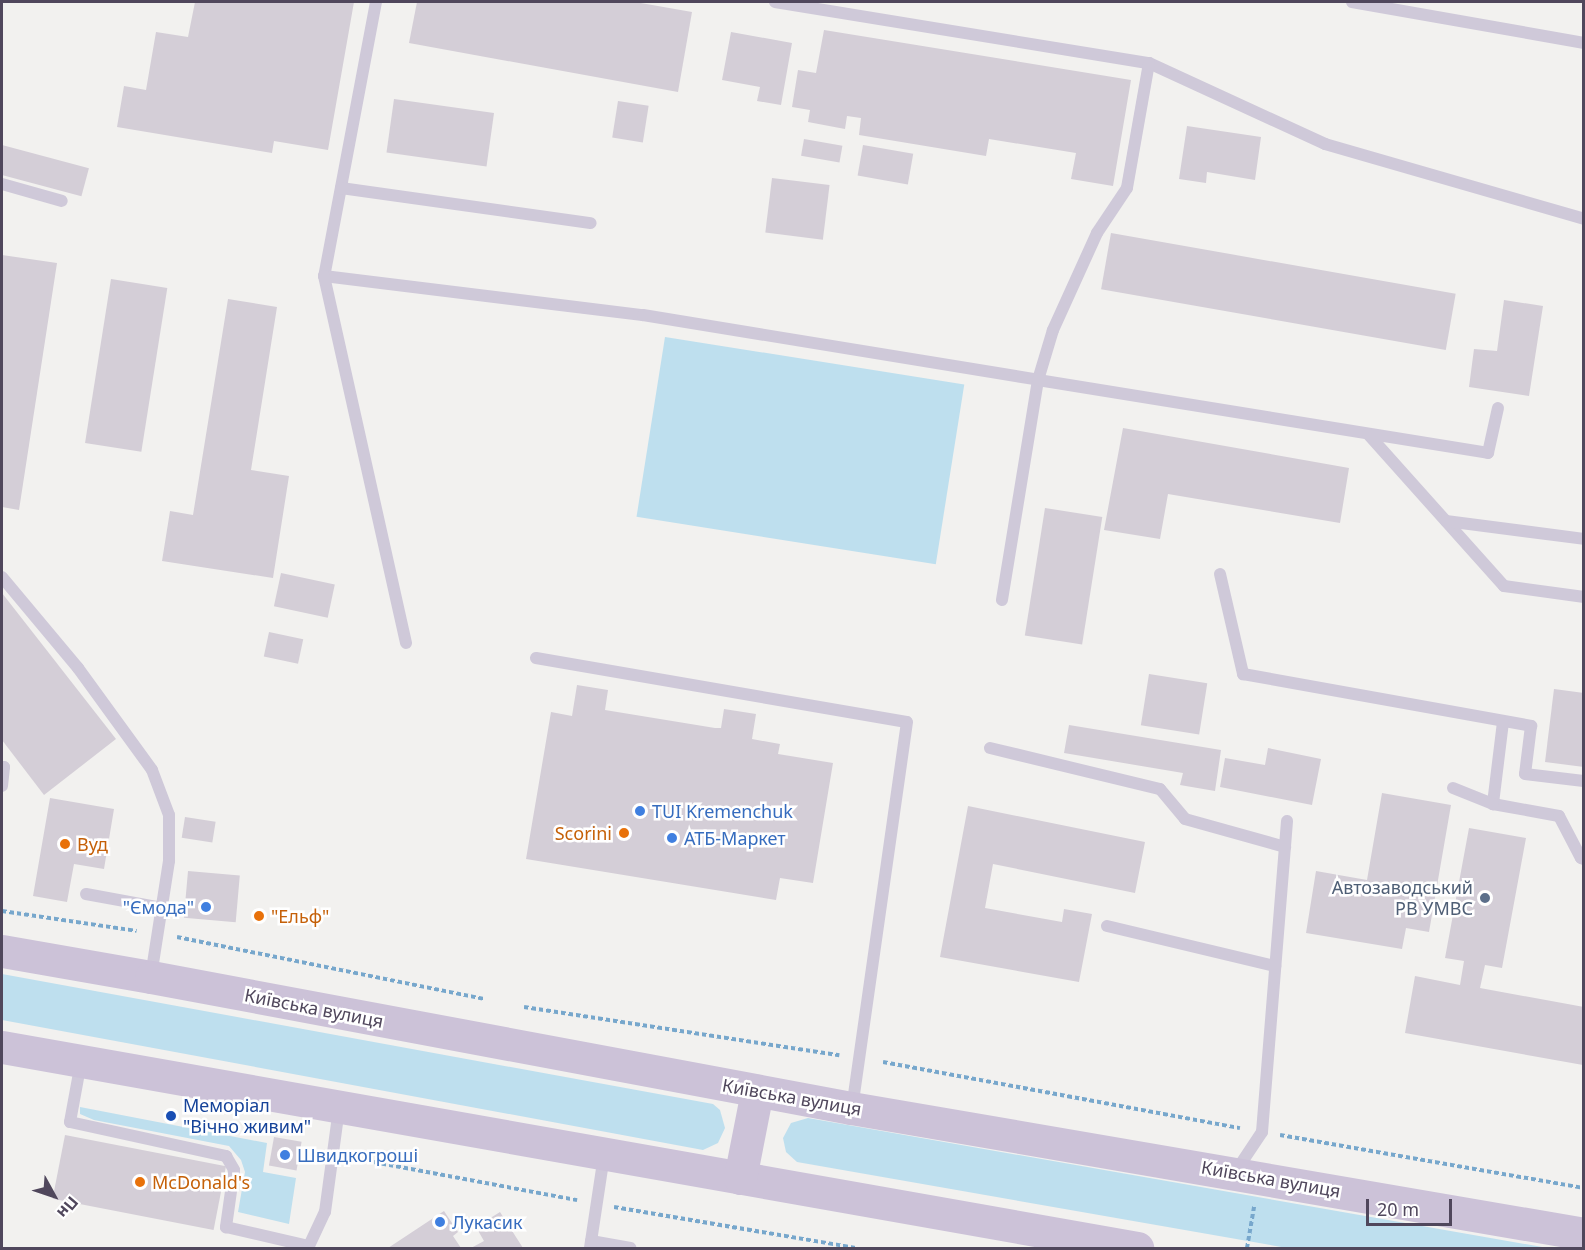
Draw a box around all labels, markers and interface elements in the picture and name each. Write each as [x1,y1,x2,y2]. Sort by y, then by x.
place label: TUI Kremenchuk [652,800,793,822]
marker: TUI Kremenchuk [633,804,647,818]
place label: Scorini [555,822,612,844]
marker: Scorini [617,826,631,840]
place label: АТБ-Маркет [684,827,786,849]
marker: АТБ-Маркет [665,831,679,845]
place label: Вуд [77,833,108,855]
marker: Вуд [58,837,72,851]
place label: Автозаводський РВ УМВС [1332,877,1473,920]
marker: Автозаводський РВ УМВС [1478,891,1492,905]
place label: "Ємода" [123,896,194,918]
marker: "Ємода" [199,900,213,914]
place label: "Ельф" [271,905,329,927]
marker: "Ельф" [252,909,266,923]
street label: Київська вулиця [243,984,385,1032]
street label: Київська вулиця [721,1074,863,1120]
place label: Меморіал "Вічно живим" [183,1095,311,1138]
marker: Меморіал "Вічно живим" [164,1109,178,1123]
place label: Швидкогроші [297,1144,418,1166]
marker: Швидкогроші [278,1148,292,1162]
street label: Київська вулиця [1200,1156,1342,1202]
north arrow [24,1166,84,1226]
place label: McDonald's [152,1171,250,1193]
marker: McDonald's [133,1175,147,1189]
scale bar [1369,1187,1454,1225]
text: Пн [52,1192,84,1223]
text: 20 m [1377,1197,1419,1221]
place label: Лукасик [452,1211,523,1233]
marker: Лукасик [433,1215,447,1229]

